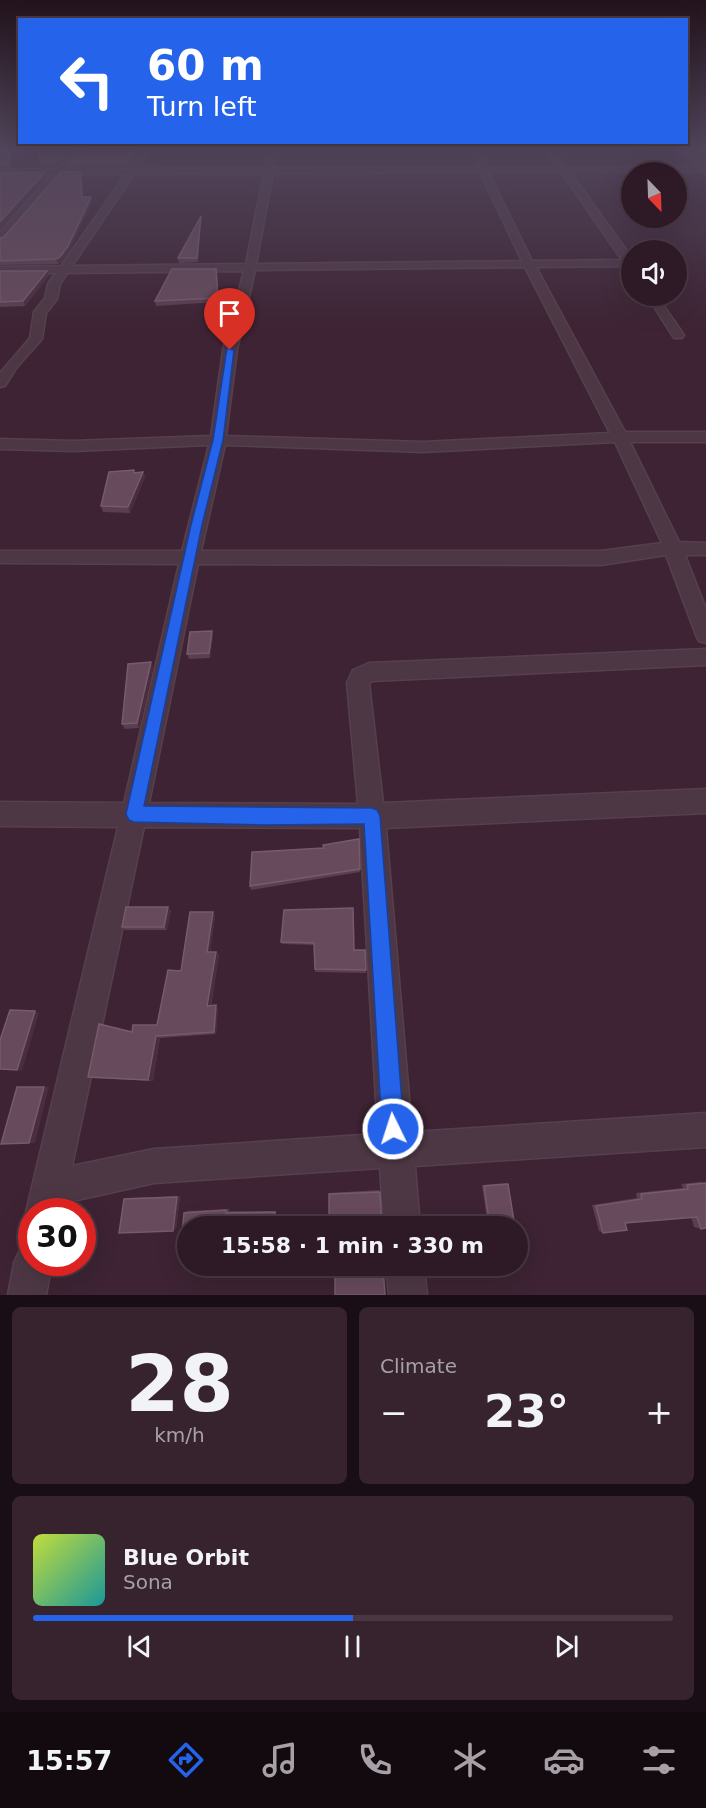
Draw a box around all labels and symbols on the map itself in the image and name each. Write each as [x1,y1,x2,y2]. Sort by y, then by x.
north arrow [621,162,687,228]
pin [204,288,255,350]
position arrow [361,1097,425,1161]
speed limit sign: 30 [18,1198,96,1276]

